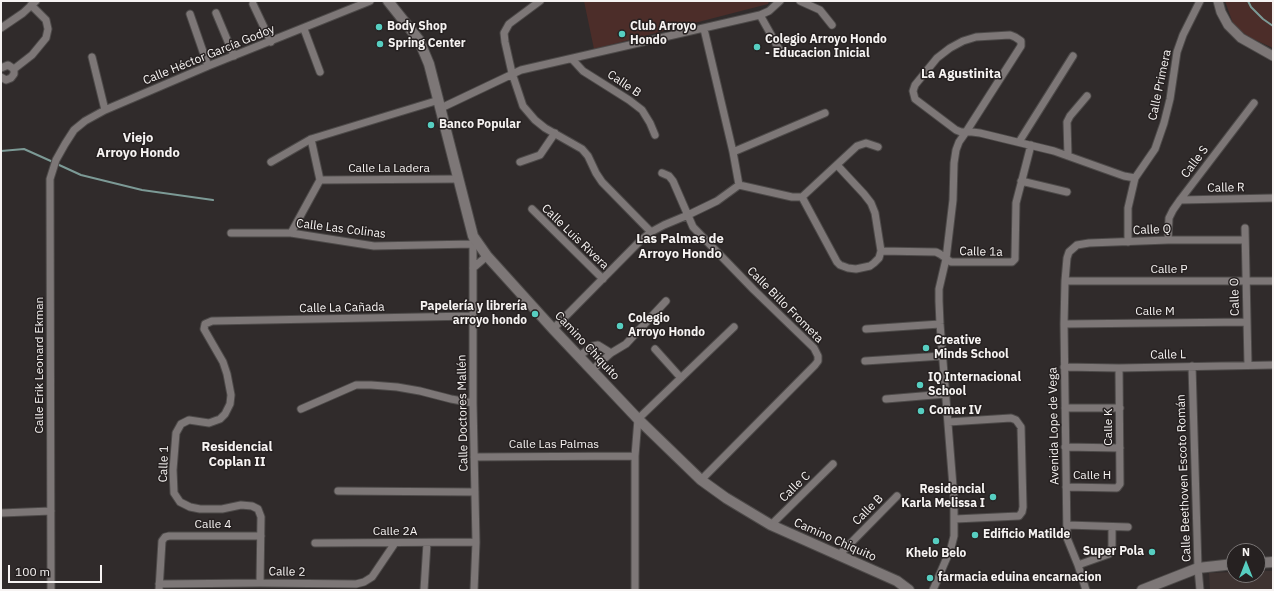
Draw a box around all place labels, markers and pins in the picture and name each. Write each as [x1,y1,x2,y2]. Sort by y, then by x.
place label: Body Shop [387,20,447,34]
place label: Club Arroyo Hondo [630,20,696,48]
marker: Body Shop [374,22,384,32]
marker: Club Arroyo Hondo [617,29,627,39]
place label: Colegio Arroyo Hondo - Educacion Inicial [765,33,887,61]
place label: Spring Center [388,37,466,51]
marker: Spring Center [375,39,385,49]
marker: Colegio Arroyo Hondo - Educacion Inicial [752,42,762,52]
place label: Banco Popular [439,118,521,132]
marker: Banco Popular [426,120,436,130]
place label: Papelería y librería arroyo hondo [420,300,527,328]
marker: Papelería y librería arroyo hondo [530,309,540,319]
place label: Colegio Arroyo Hondo [628,312,705,340]
marker: Colegio Arroyo Hondo [615,321,625,331]
place label: Creative Minds School [934,334,1009,362]
marker: Creative Minds School [921,343,931,353]
place label: IQ Internacional School [928,371,1021,399]
marker: IQ Internacional School [915,380,925,390]
place label: Comar IV [929,404,982,418]
marker: Comar IV [916,406,926,416]
place label: Residencial Karla Melissa I [901,483,985,511]
marker: Residencial Karla Melissa I [988,492,998,502]
place label: Edificio Matilde [983,528,1070,542]
marker: Edificio Matilde [970,530,980,540]
marker: Khelo Belo [931,536,941,546]
place label: Super Pola [1083,545,1144,559]
place label: Khelo Belo [906,547,966,561]
marker: Super Pola [1147,547,1157,557]
place label: farmacia eduina encarnacion [938,571,1102,585]
marker: farmacia eduina encarnacion [925,573,935,583]

